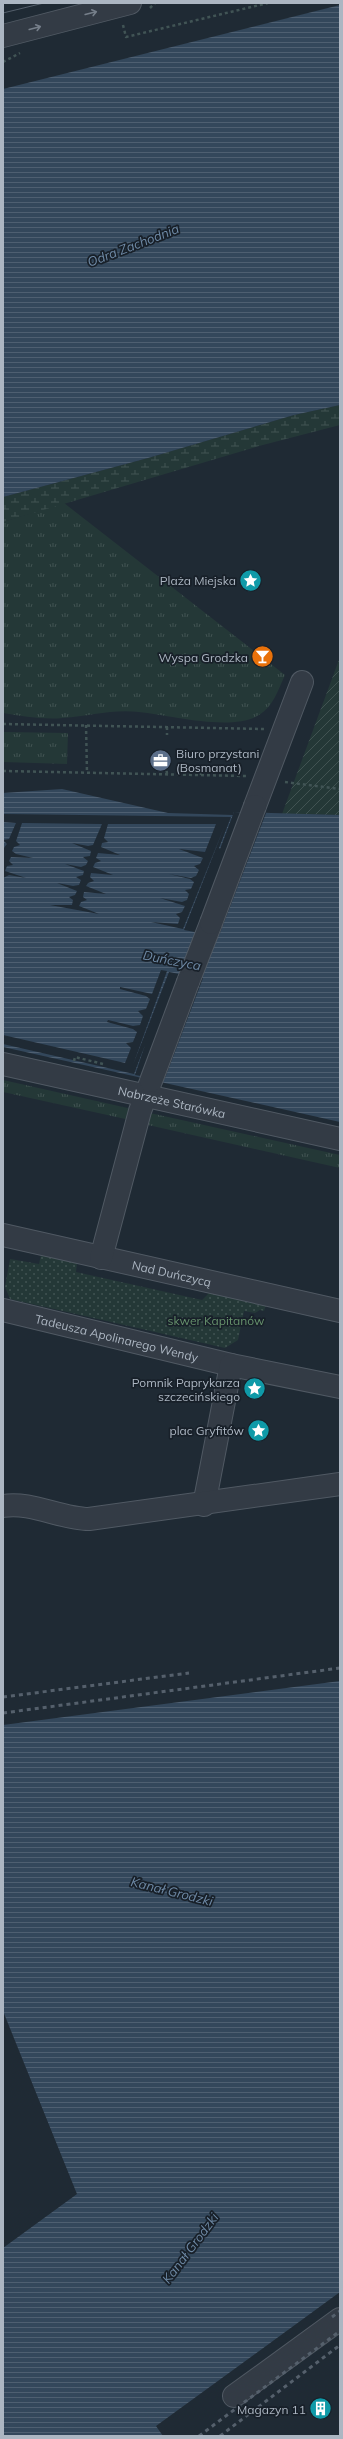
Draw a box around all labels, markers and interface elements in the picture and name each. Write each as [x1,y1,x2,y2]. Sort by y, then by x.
one-way arrow [84,9,97,17]
one-way arrow [28,24,41,31]
water label: Odra Zachodnia [85,220,181,270]
place icon: Plaża Miejska [238,567,264,593]
place label: Plaża Miejska [160,573,236,588]
bar icon: Wyspa Grodzka [250,644,276,670]
place label: Wyspa Grodzka [159,650,248,665]
place label: Biuro przystani (Bosmanat) [176,746,260,775]
office icon: Biuro przystani (Bosmanat) [148,747,174,773]
water label: Duńczyca [142,947,203,974]
street label: Nabrzeże Starówka [117,1082,227,1121]
street label: Nad Duńczycą [131,1257,213,1289]
street label: Tadeusza Apolinarego Wendy [34,1311,200,1364]
park label: skwer Kapitanów [168,1313,265,1328]
place label: Pomnik Paprykarza szczecińskiego [132,1375,240,1404]
place icon: Pomnik Paprykarza szczecińskiego [242,1376,268,1402]
place icon: plac Gryfitów [246,1417,272,1443]
place label: plac Gryfitów [170,1423,245,1438]
water label: Kanał Grodzki [129,1873,215,1909]
water label: Kanał Grodzki [158,2209,222,2286]
building icon: Magazyn 11 [308,2396,334,2422]
place label: Magazyn 11 [237,2402,306,2417]

